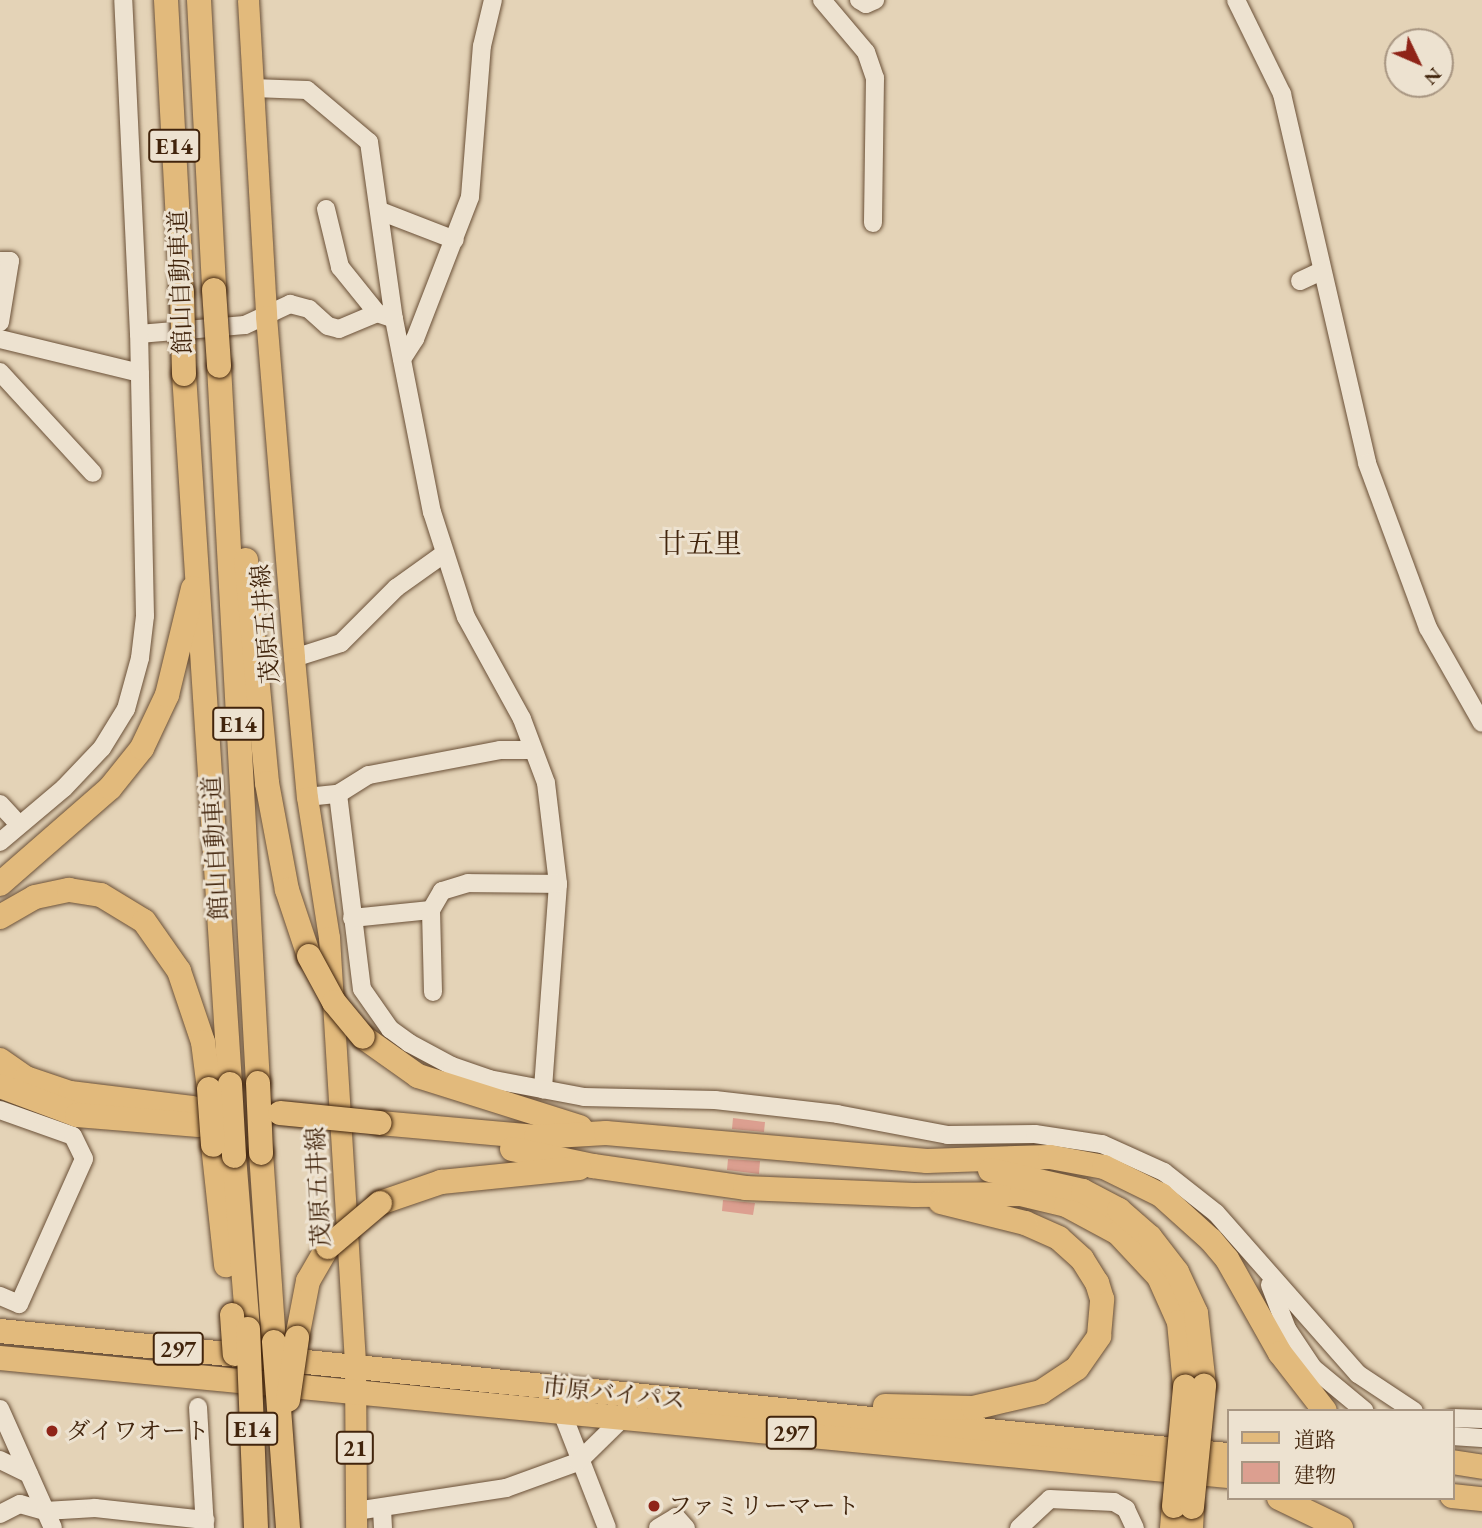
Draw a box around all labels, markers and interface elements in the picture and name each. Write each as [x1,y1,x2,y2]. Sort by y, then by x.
north arrow [1384,28,1454,98]
text: N [1419,62,1447,91]
road number: E14 [148,127,200,166]
street label: 館山自動車道 [163,210,197,354]
district label: 廿五里 [658,526,742,560]
street label: 茂原五井線 [245,563,285,685]
road number: E14 [212,704,264,744]
street label: 館山自動車道 [197,775,233,921]
street label: 茂原五井線 [300,1126,336,1248]
road number: 297 [152,1330,204,1368]
street label: 市原バイパス [541,1371,687,1415]
legend [1226,1409,1454,1500]
road number: E14 [226,1410,278,1448]
road number: 297 [765,1414,817,1452]
place label: ダイワオート [66,1417,210,1445]
marker: ダイワオート [44,1423,60,1439]
text: 道路 [1294,1426,1336,1453]
road number: 21 [336,1428,374,1468]
text: 建物 [1294,1461,1336,1488]
place label: ファミリーマート [668,1492,860,1520]
marker: ファミリーマート [646,1498,662,1514]

